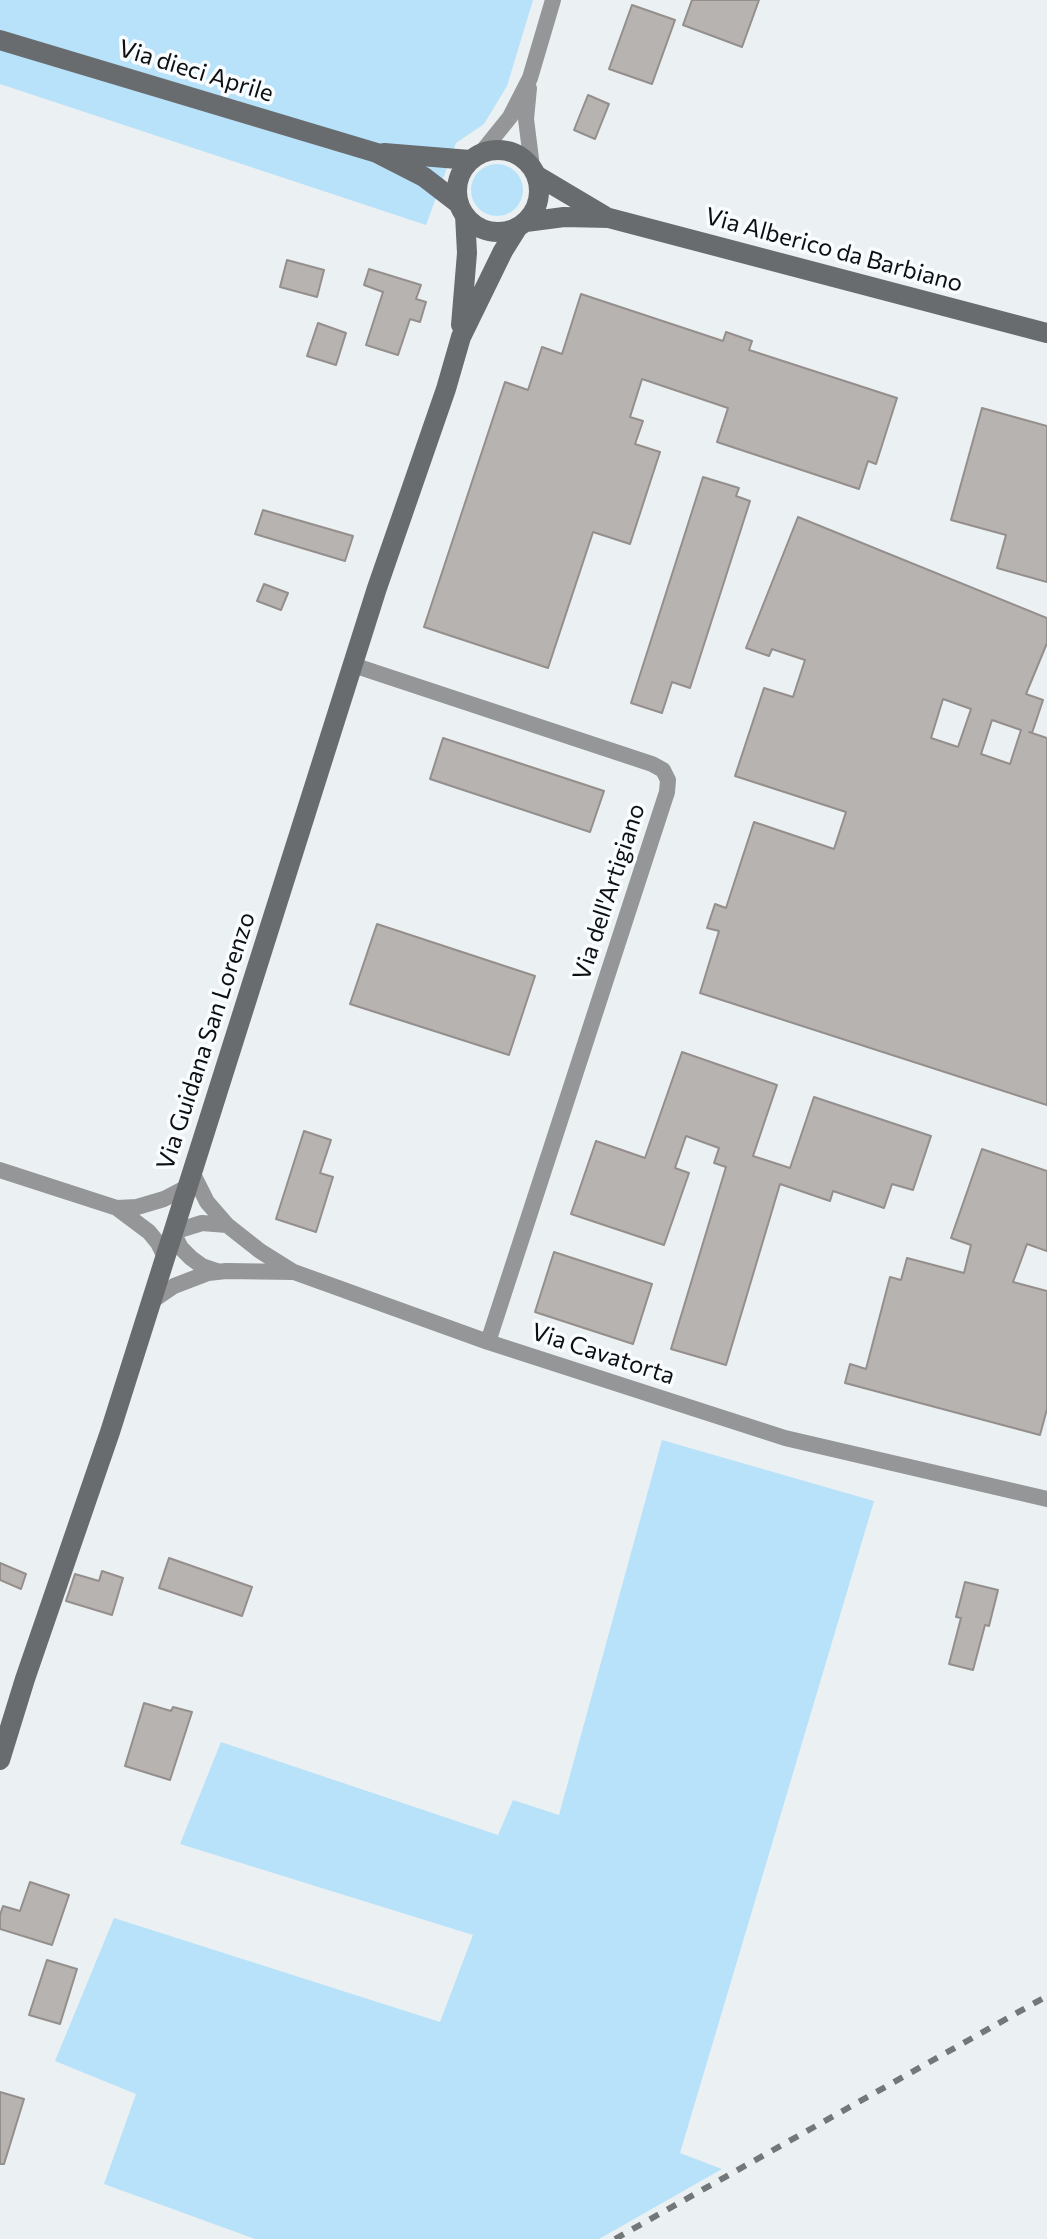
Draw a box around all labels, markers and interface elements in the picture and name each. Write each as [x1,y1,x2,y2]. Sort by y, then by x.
street label: Via dieci Aprile [115,34,277,108]
street label: Via Alberico da Barbiano [702,202,966,298]
street label: Via dell'Artigiano [567,800,651,984]
street label: Via Guidana San Lorenzo [151,909,261,1173]
street label: Via Cavatorta [528,1317,678,1391]

